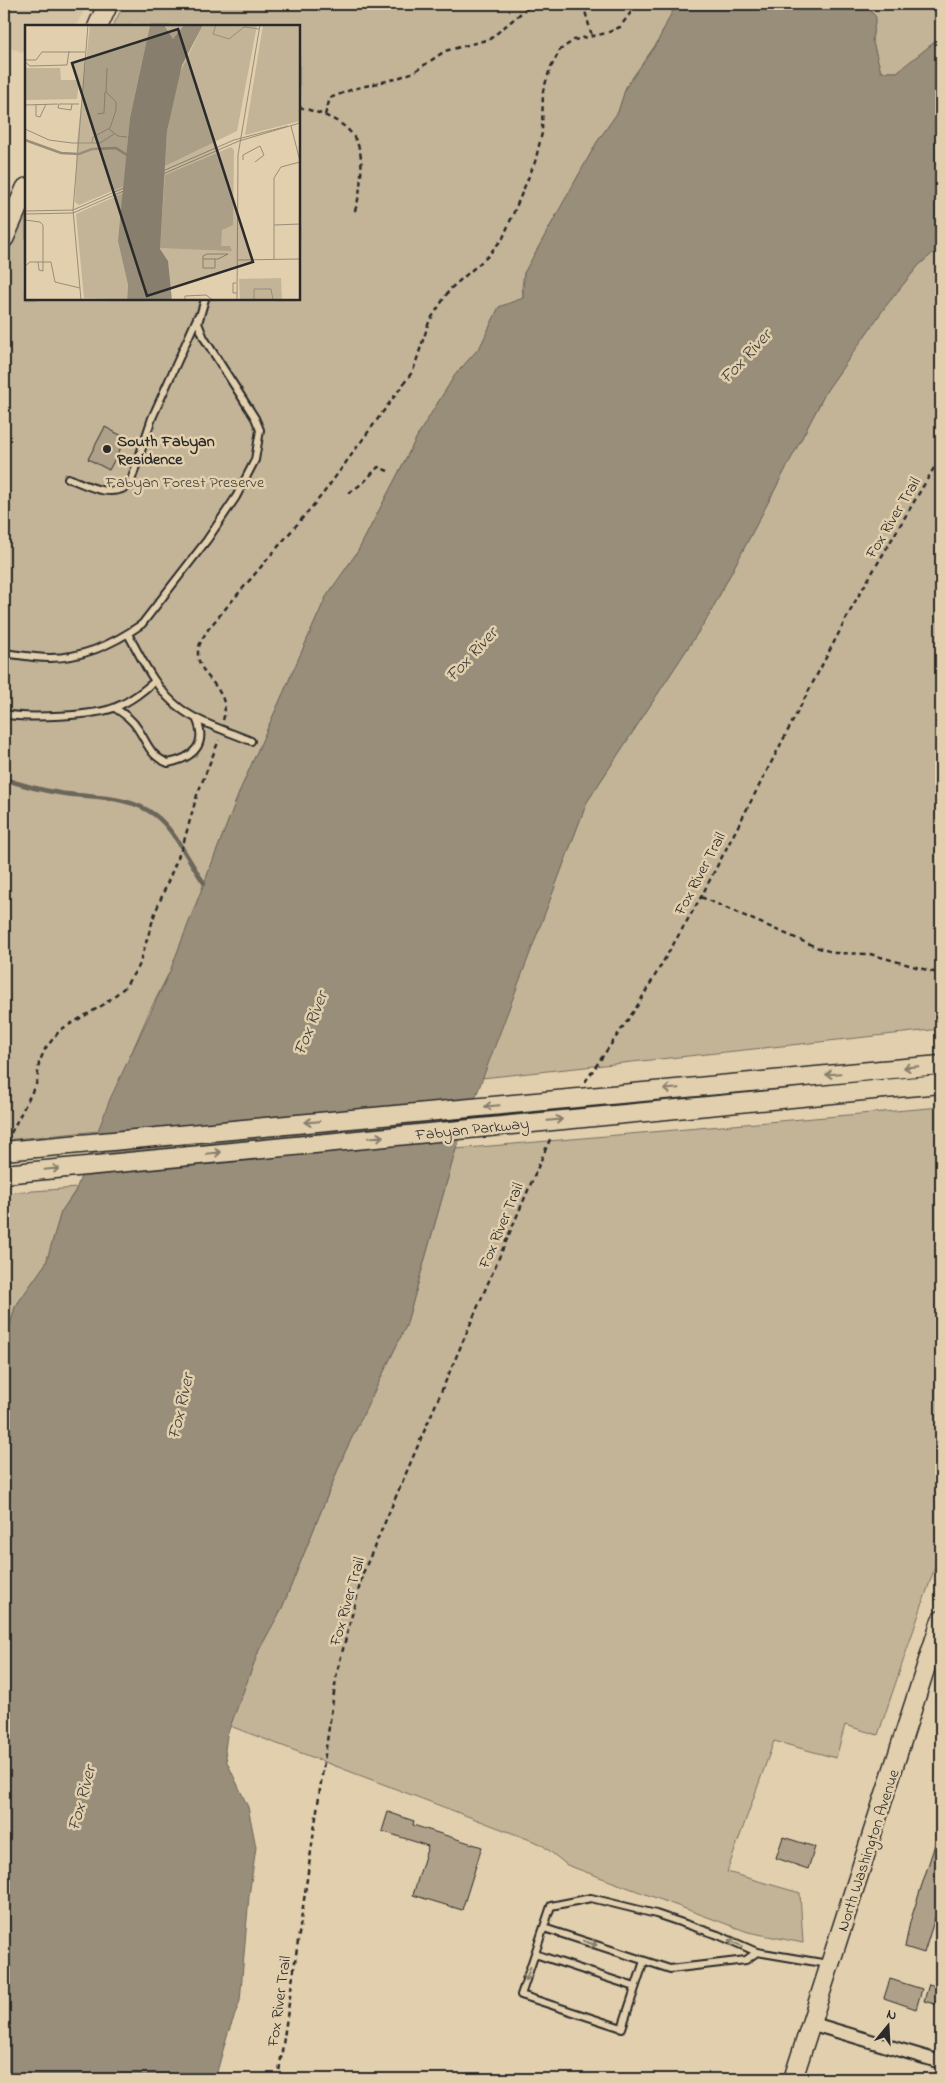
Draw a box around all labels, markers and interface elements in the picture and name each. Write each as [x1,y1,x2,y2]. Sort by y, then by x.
inset map [25,25,300,300]
water label: Fox River [714,322,780,390]
place label: South Fabyan Residence [116,430,215,472]
marker: South Fabyan Residence [101,443,113,455]
park label: Fabyan Forest Preserve [105,471,265,495]
street label: Fox River Trail [859,472,928,564]
water label: Fox River [440,620,506,688]
street label: Fox River Trail [668,828,733,921]
water label: Fox River [288,986,337,1059]
one-way arrow [904,1062,920,1072]
one-way arrow [825,1069,841,1079]
one-way arrow [663,1084,679,1094]
one-way arrow [484,1101,500,1111]
street label: Fabyan Parkway [413,1112,530,1148]
one-way arrow [547,1115,563,1124]
one-way arrow [305,1118,321,1127]
one-way arrow [367,1132,383,1142]
one-way arrow [206,1148,222,1158]
one-way arrow [44,1164,60,1174]
street label: Fox River Trail [473,1179,531,1273]
water label: Fox River [162,1369,203,1442]
street label: Fox River Trail [324,1554,372,1650]
water label: Fox River [62,1761,105,1834]
street label: North Washington Avenue [831,1766,907,1935]
one-way arrow [728,1937,743,1947]
one-way arrow [582,1939,598,1949]
street label: Fox River Trail [262,1954,298,2049]
one-way arrow [523,1966,532,1982]
north arrow [862,2000,912,2050]
text: N [884,2004,899,2027]

